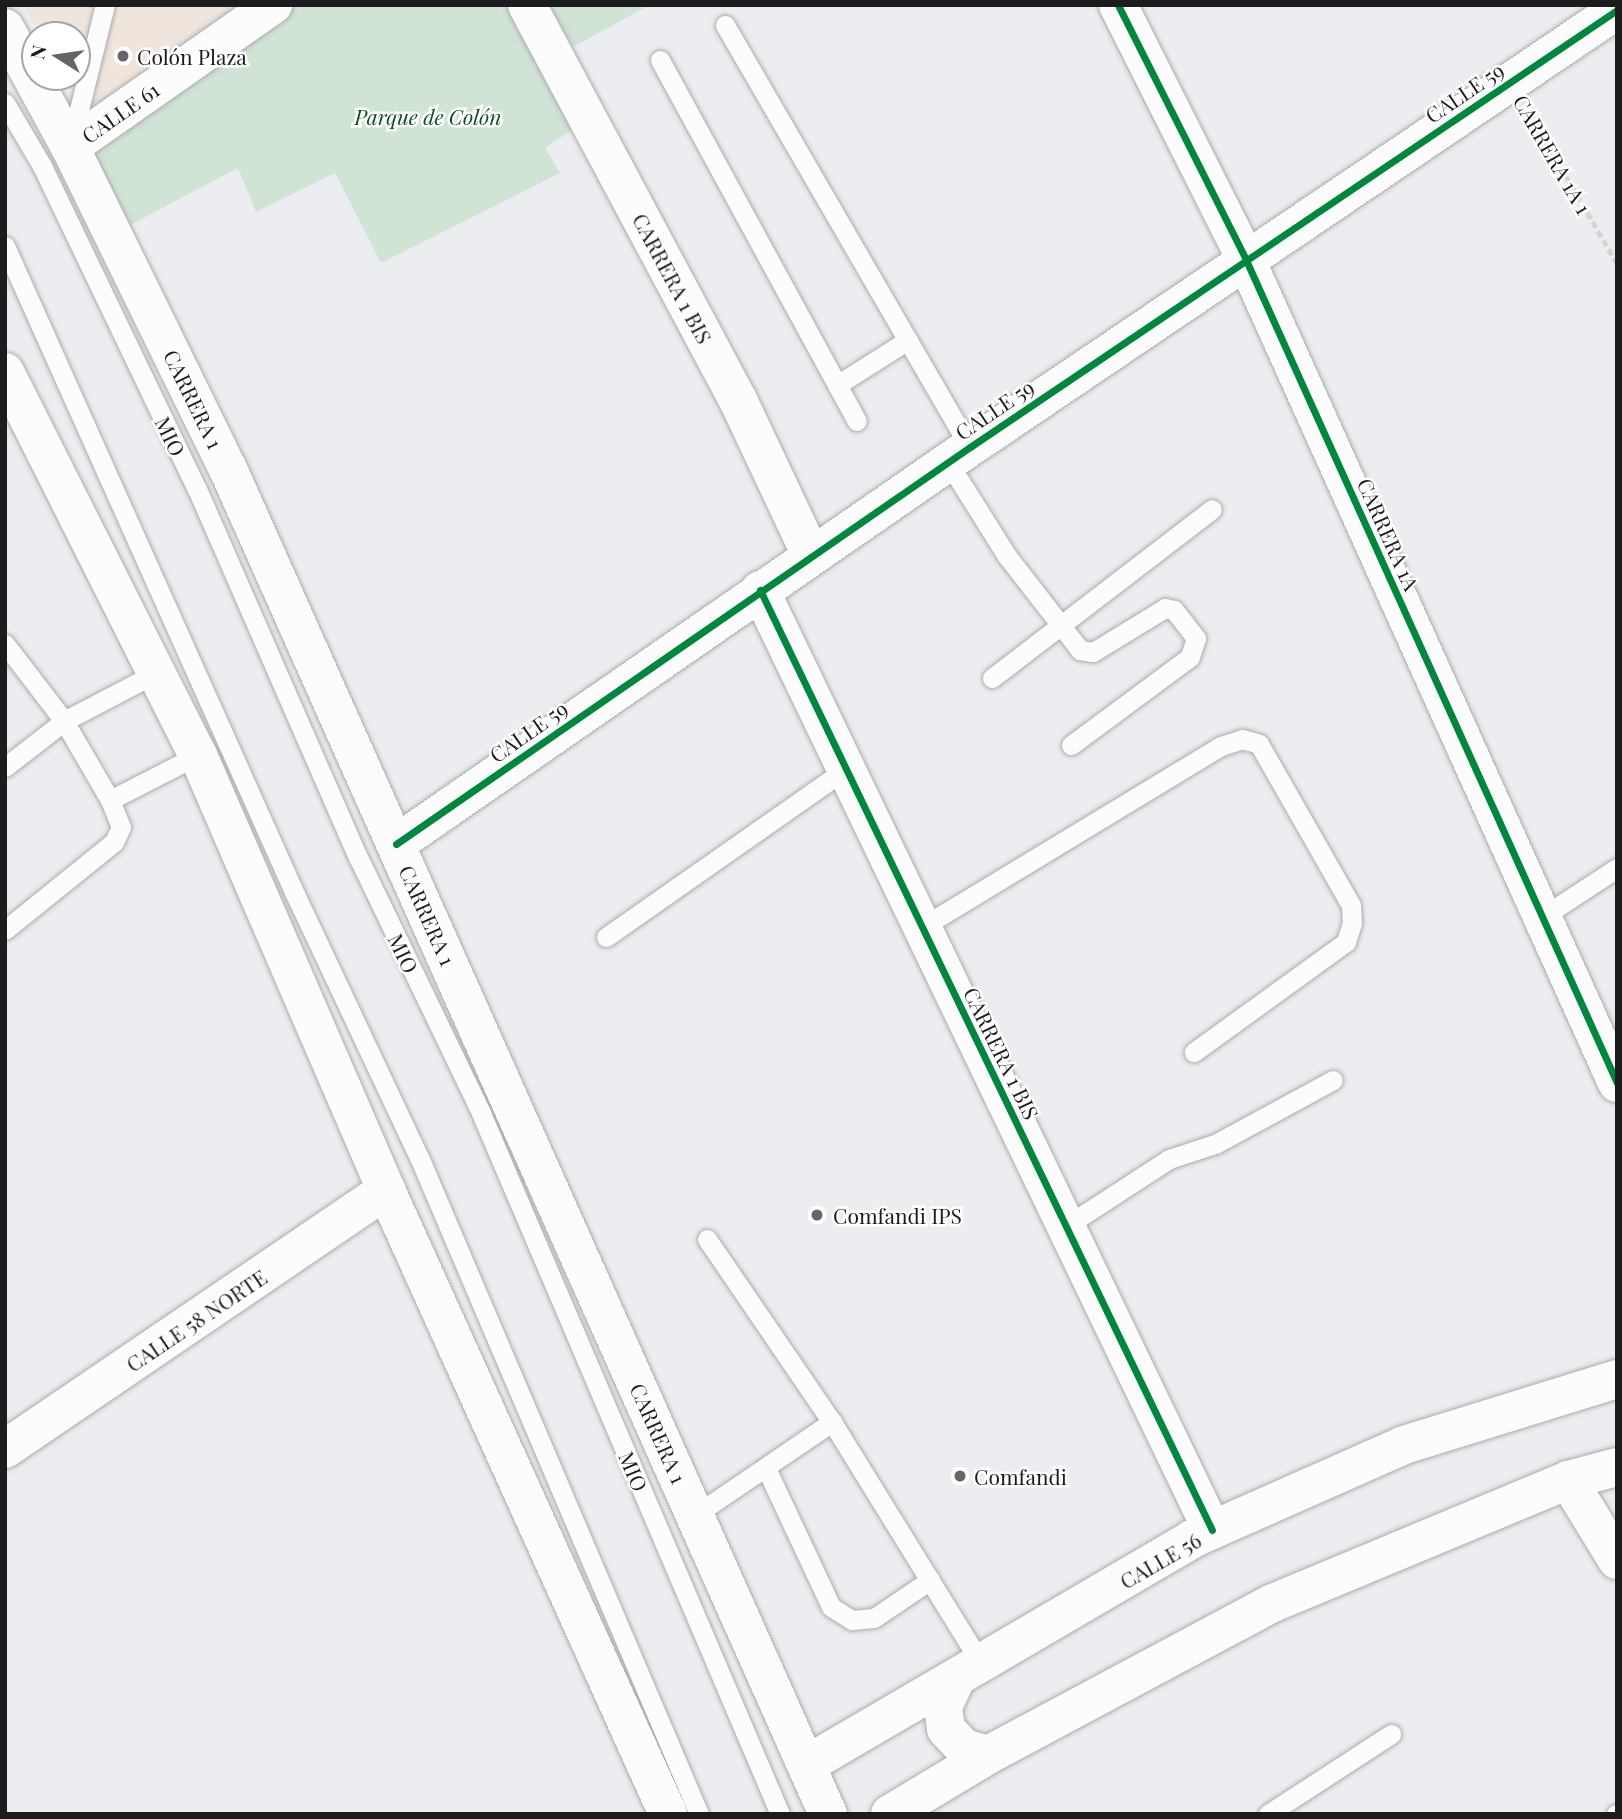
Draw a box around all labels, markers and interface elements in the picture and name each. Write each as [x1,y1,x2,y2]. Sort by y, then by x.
north arrow [21,21,91,91]
text: N [23,43,52,61]
place label: Colón Plaza [137,43,247,69]
marker: Colón Plaza [115,48,131,64]
street label: CALLE 59 [1420,57,1508,127]
street label: CALLE 61 [76,76,164,148]
street label: CARRERA 1A 1 [1509,90,1597,218]
park label: Parque de Colón [355,103,501,129]
street label: CARRERA 1 BIS [628,209,718,347]
street label: CARRERA 1 [159,345,229,453]
street label: CALLE 59 [950,374,1038,444]
street label: MIO [151,412,191,460]
street label: CARRERA 1A [1353,474,1425,594]
street label: CALLE 59 [484,695,572,767]
street label: CARRERA 1 [395,861,461,969]
street label: MIO [384,929,424,977]
street label: CARRERA 1 BIS [959,983,1045,1123]
place label: Comfandi IPS [833,1202,962,1228]
marker: Comfandi IPS [807,1205,827,1225]
street label: CALLE 58 NORTE [121,1264,271,1376]
street label: CARRERA 1 [626,1379,692,1487]
street label: MIO [614,1447,654,1495]
place label: Comfandi [974,1463,1067,1489]
marker: Comfandi [952,1468,968,1484]
street label: CALLE 56 [1115,1527,1205,1593]

